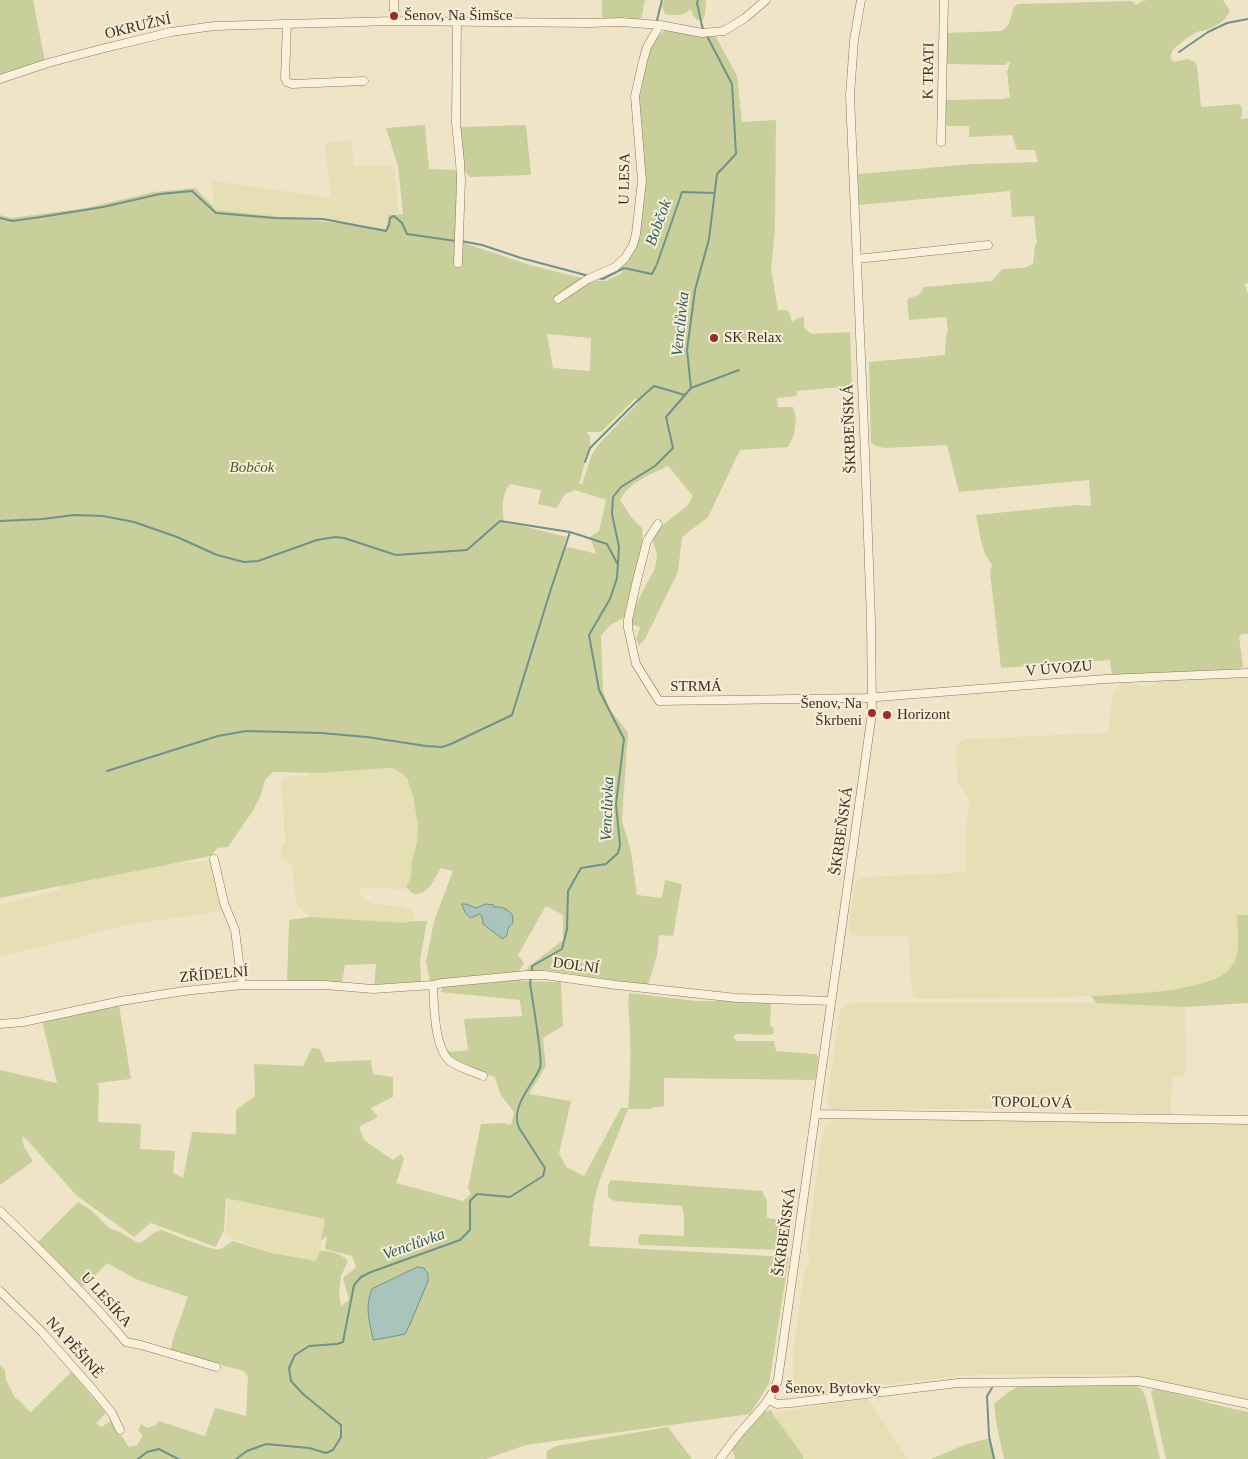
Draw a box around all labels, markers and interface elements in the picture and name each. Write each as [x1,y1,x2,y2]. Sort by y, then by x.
place label: Šenov, Na Šimšce [404,7,513,25]
marker: Šenov, Na Šimšce [388,10,400,22]
street label: OKRUŽNÍ [103,11,173,43]
street label: K TRATI [920,42,938,100]
street label: U LESA [616,153,634,205]
water label: Bobčok [642,197,676,249]
water label: Venclůvka [668,291,694,357]
place label: SK Relax [724,329,782,347]
marker: SK Relax [708,332,720,344]
street label: ŠKRBEŇSKÁ [839,384,861,474]
park label: Bobčok [230,459,274,477]
street label: V ÚVOZU [1025,657,1093,681]
street label: STRMÁ [670,678,722,696]
place label: Šenov, Na Škrbeni [800,695,862,730]
place label: Horizont [897,706,950,724]
marker: Šenov, Na Škrbeni [866,707,878,719]
marker: Horizont [881,709,893,721]
water label: Venclůvka [597,776,619,842]
street label: ŠKRBEŇSKÁ [827,786,857,876]
street label: DOLNÍ [552,954,600,978]
street label: ZŘÍDELNÍ [179,963,249,987]
street label: TOPOLOVÁ [992,1093,1072,1113]
street label: ŠKRBEŇSKÁ [770,1187,800,1277]
water label: Venclůvka [380,1225,448,1265]
street label: U LESÍKA [77,1269,135,1331]
street label: NA PĚŠINĚ [42,1314,106,1382]
place label: Šenov, Bytovky [785,1380,881,1398]
marker: Šenov, Bytovky [769,1383,781,1395]

